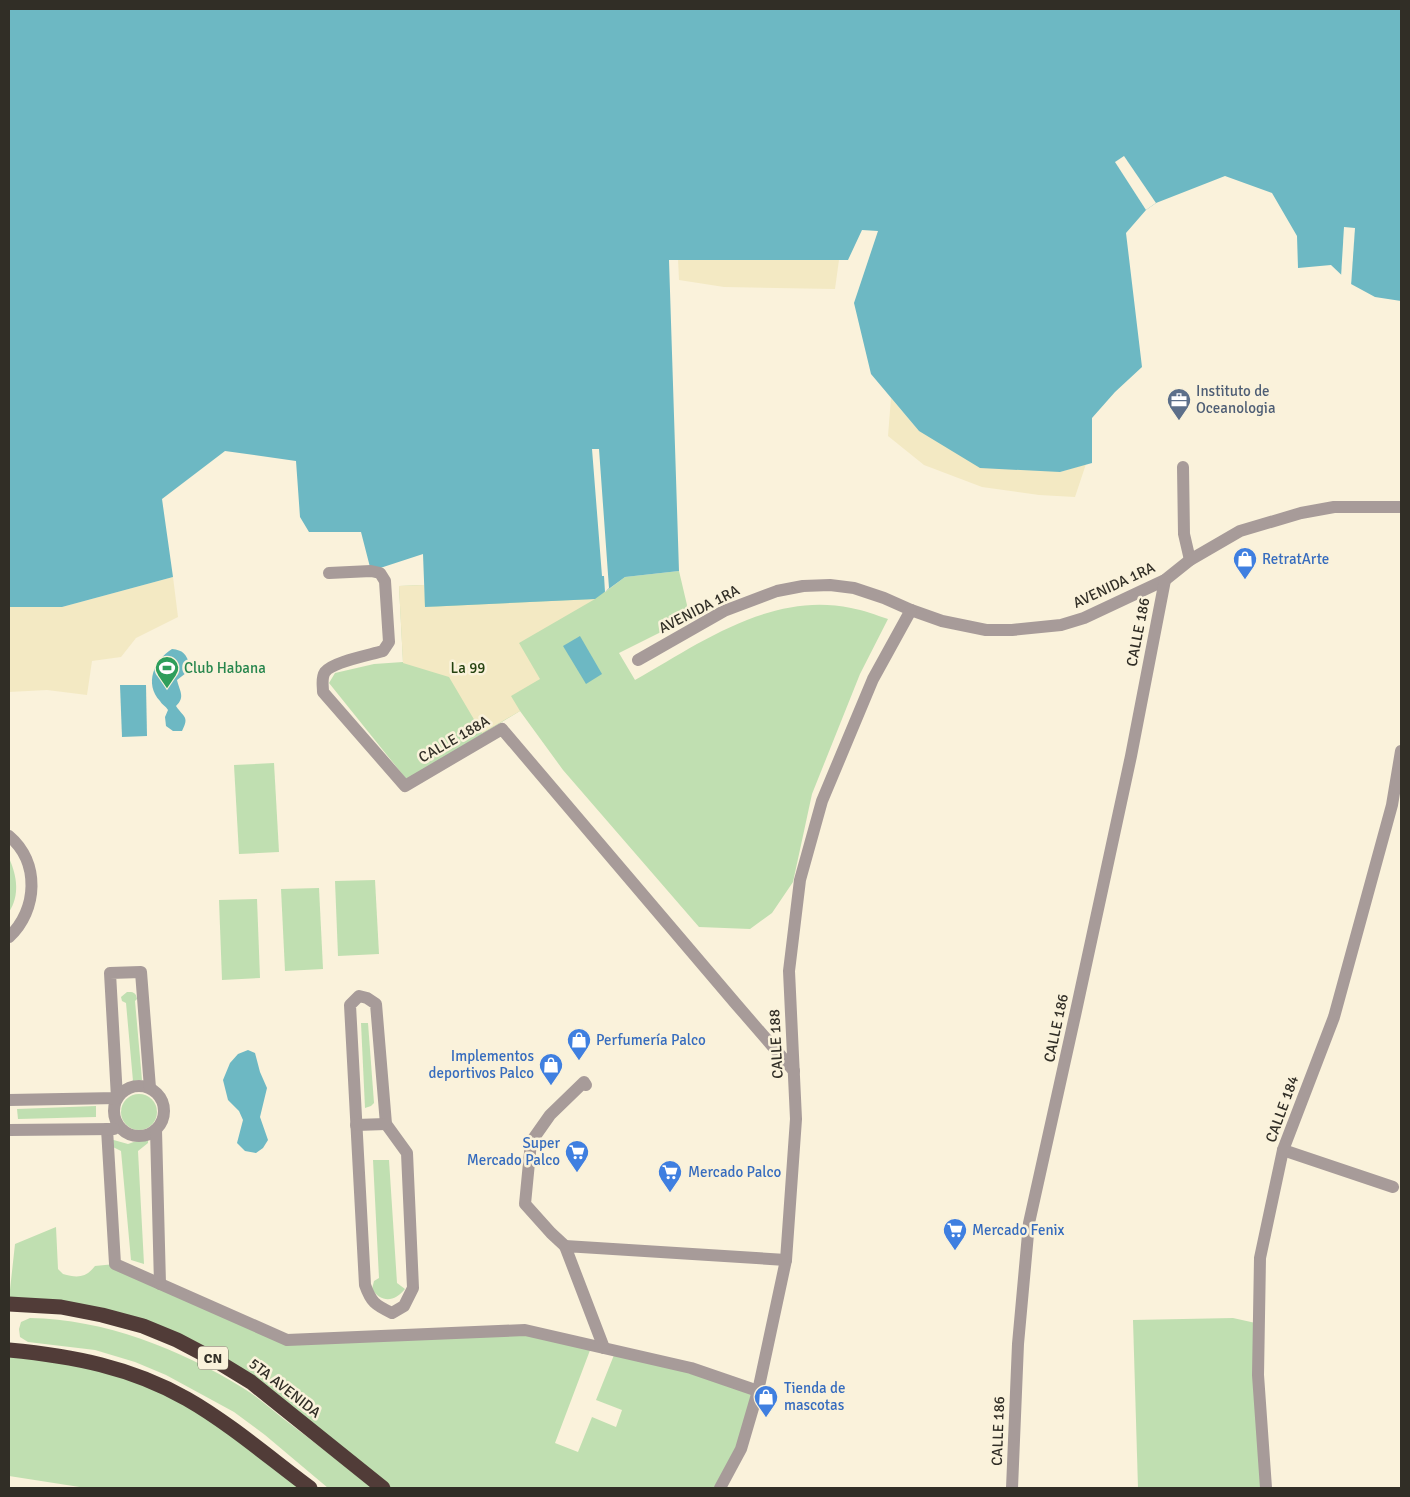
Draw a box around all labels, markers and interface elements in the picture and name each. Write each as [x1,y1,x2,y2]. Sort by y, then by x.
place label: Instituto de Oceanologia [1196,382,1276,417]
office icon: Instituto de Oceanologia [1166,387,1192,421]
shop icon: RetratArte [1232,546,1258,580]
place label: RetratArte [1262,550,1329,568]
street label: AVENIDA 1RA [1070,558,1158,612]
street label: AVENIDA 1RA [656,581,742,637]
street label: CALLE 186 [1123,596,1153,668]
sports icon: Club Habana [154,655,180,689]
place label: Club Habana [184,659,266,677]
park label: La 99 [451,659,485,677]
street label: CALLE 188A [415,711,493,767]
street label: CALLE 186 [1040,992,1072,1064]
street label: CALLE 188 [765,1009,787,1079]
shop icon: Perfumería Palco [566,1027,592,1061]
place label: Perfumería Palco [596,1031,706,1049]
place label: Implementos deportivos Palco [429,1047,534,1082]
shop icon: Implementos deportivos Palco [538,1052,564,1086]
street label: CALLE 184 [1262,1073,1302,1145]
place label: Super Mercado Palco [467,1134,560,1169]
supermarket icon: Super Mercado Palco [564,1139,590,1173]
supermarket icon: Mercado Palco [657,1159,683,1193]
place label: Mercado Palco [688,1163,782,1181]
supermarket icon: Mercado Fenix [942,1217,968,1251]
place label: Mercado Fenix [972,1221,1065,1239]
road number: CN [198,1346,228,1370]
street label: 5TA AVENIDA [246,1354,324,1422]
place label: Tienda de mascotas [784,1379,845,1414]
shop icon: Tienda de mascotas [753,1384,779,1418]
street label: CALLE 186 [988,1396,1008,1466]

